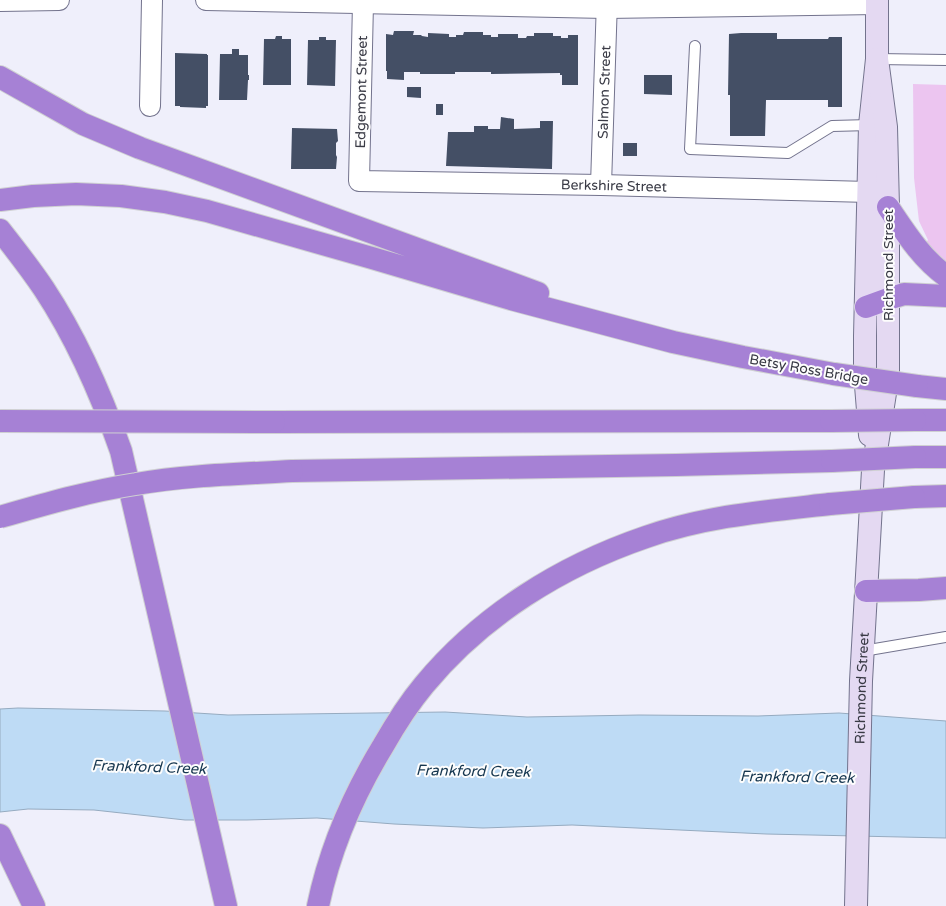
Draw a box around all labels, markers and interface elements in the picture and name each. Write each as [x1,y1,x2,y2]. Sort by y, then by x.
street label: Edgemont Street [352,35,371,149]
street label: Salmon Street [595,44,615,139]
street label: Berkshire Street [561,176,668,196]
street label: Richmond Street [880,208,897,321]
street label: Betsy Ross Bridge [748,351,870,388]
street label: Richmond Street [852,631,873,744]
water label: Frankford Creek [91,756,208,778]
water label: Frankford Creek [416,761,532,781]
water label: Frankford Creek [740,767,856,787]

